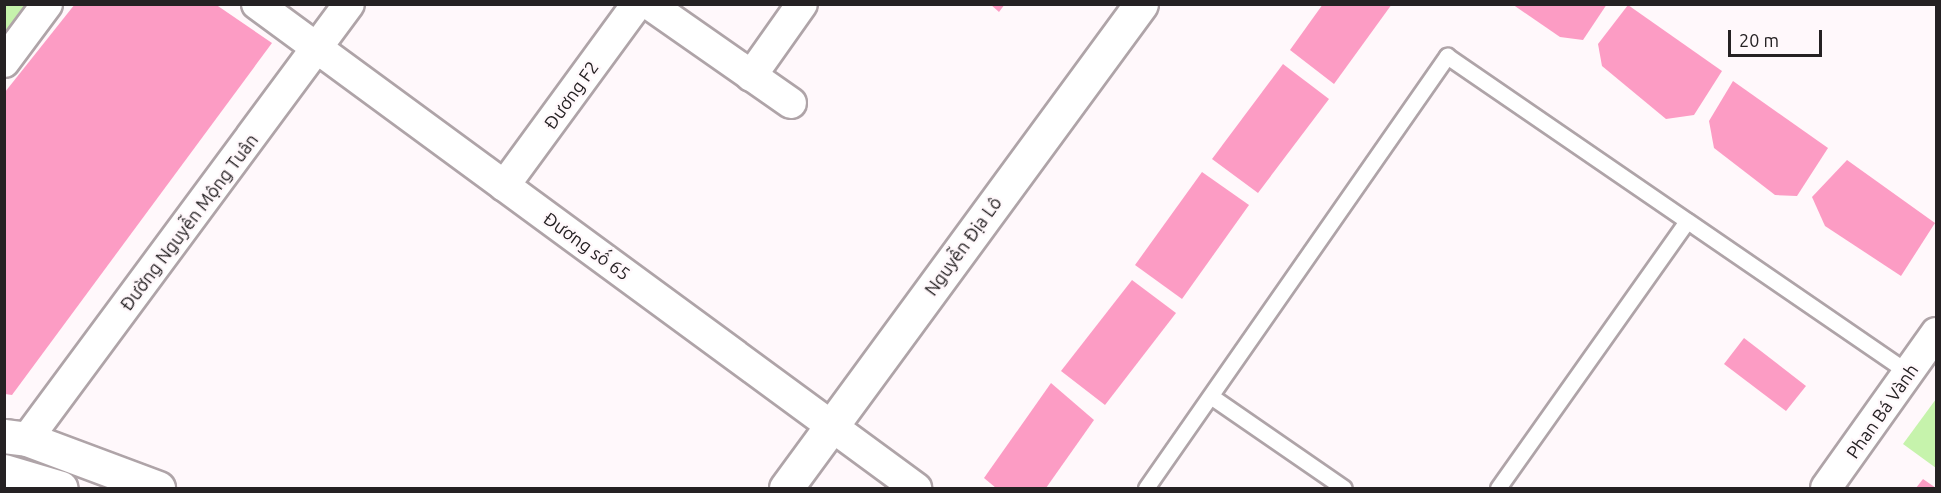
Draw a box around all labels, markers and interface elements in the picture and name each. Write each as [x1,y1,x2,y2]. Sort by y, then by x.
scale bar [1731,18,1826,56]
text: 20 m [1739,30,1779,50]
street label: Đương F2 [539,57,603,133]
street label: Đường Nguyễn Mộng Tuân [116,129,262,315]
street label: Nguyễn Địa Lô [920,192,1006,300]
street label: Đương số 65 [540,207,634,285]
street label: Phan Bá Vành [1841,360,1923,462]

